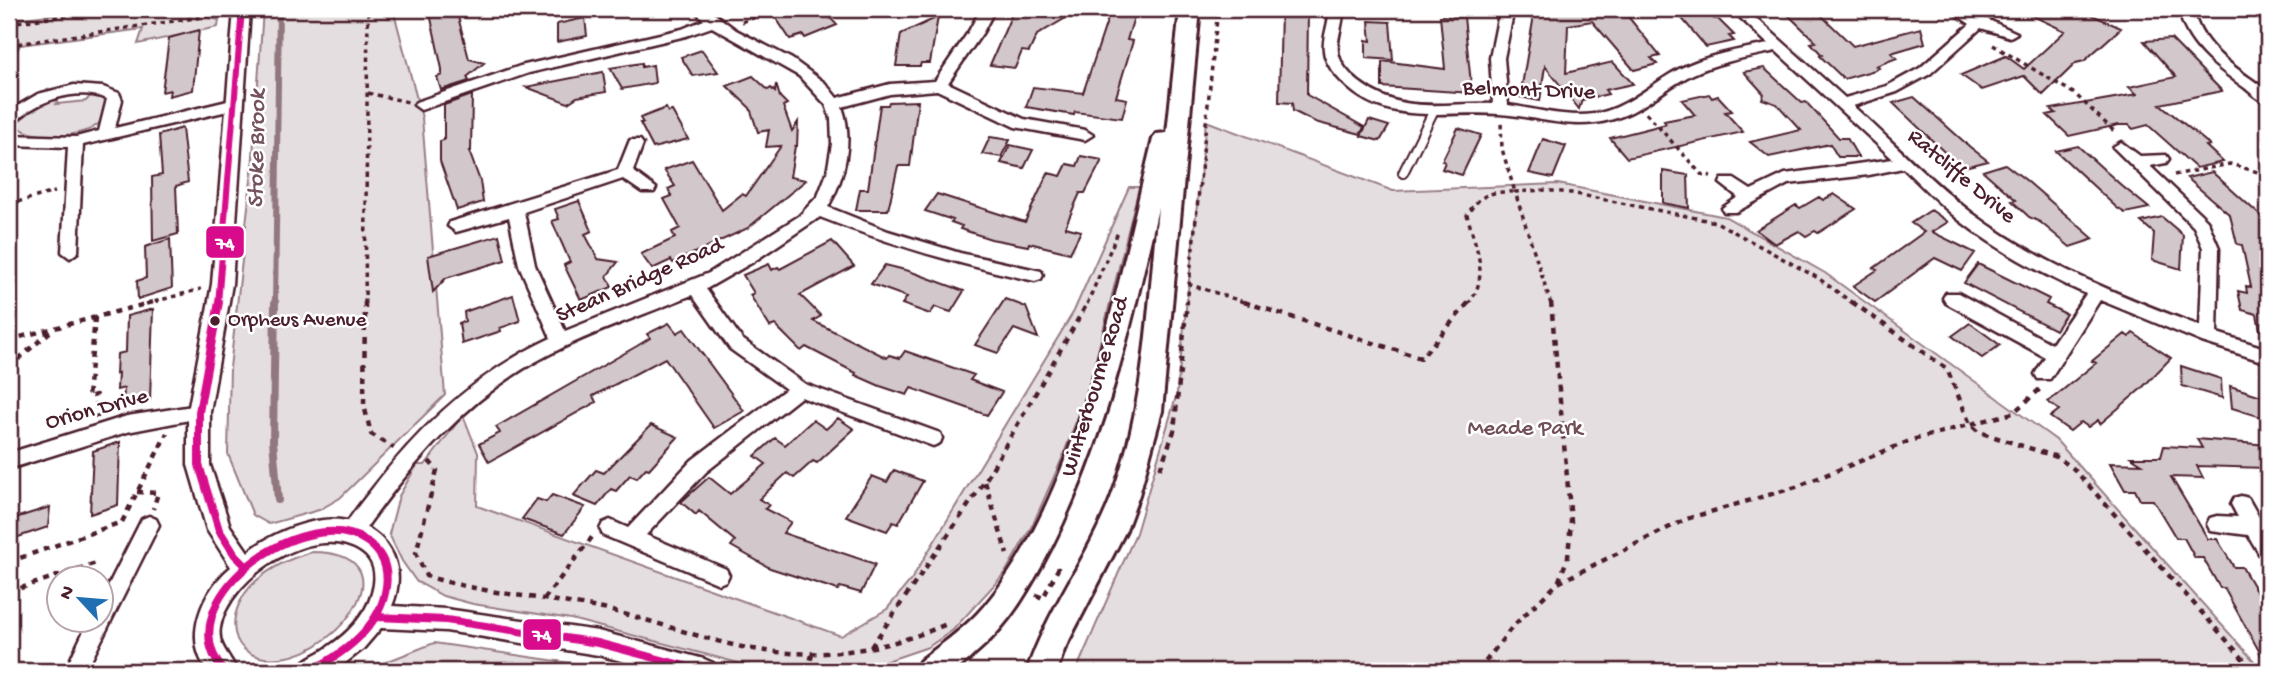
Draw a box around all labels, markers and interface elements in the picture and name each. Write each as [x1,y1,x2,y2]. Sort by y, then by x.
street label: Belmont Drive [1461,75,1597,107]
water label: Stoke Brook [242,87,274,209]
street label: Ratcliffe Drive [1901,124,2022,231]
line badge: 74 [205,225,245,259]
street label: Stean Bridge Road [552,231,729,330]
text: 74 [215,234,235,257]
street label: Winterbourne Road [1056,292,1137,480]
place label: Orpheus Avenue [228,309,367,334]
marker: Orpheus Avenue [208,314,222,328]
street label: Orion Drive [43,383,152,437]
park label: Meade Park [1467,416,1585,443]
north arrow [46,564,116,634]
text: N [55,582,81,604]
line badge: 74 [522,618,562,651]
text: 74 [532,626,552,649]

